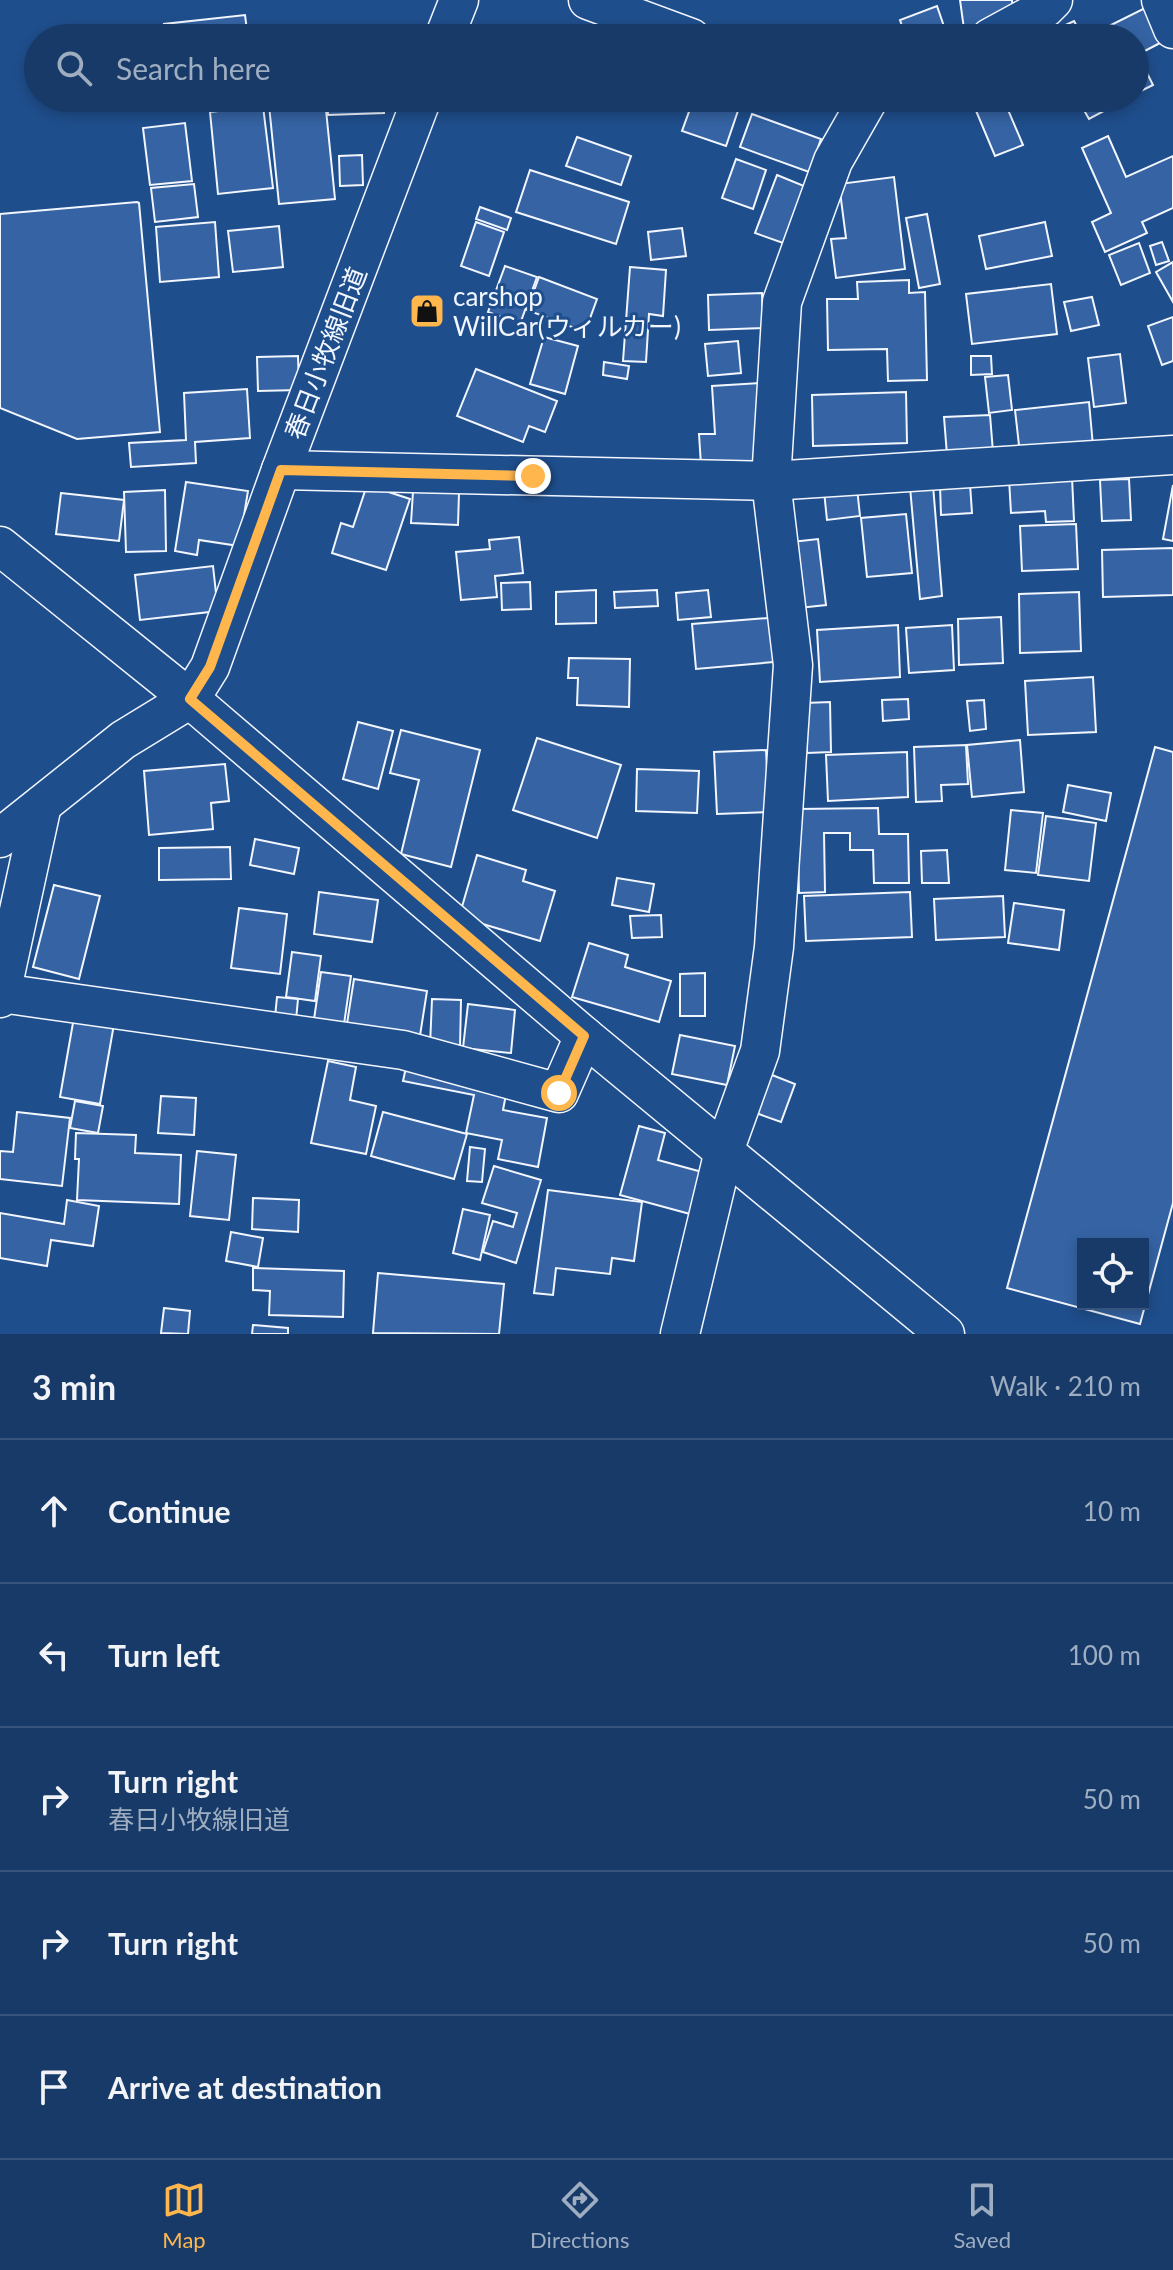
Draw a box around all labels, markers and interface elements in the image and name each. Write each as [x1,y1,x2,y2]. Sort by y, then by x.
search box [24,24,1149,112]
icon: search [52,46,96,90]
text: Search here [116,50,271,86]
street label: 春日小牧線旧道 [277,262,373,444]
place label: carshop WillCar(ウィルカー) [453,280,681,342]
shop icon: carshop WillCar(ウィルカー) [408,292,446,330]
route end [515,458,551,494]
route start [541,1075,577,1111]
map controls [1077,1238,1149,1310]
button: locate [1077,1238,1149,1310]
text: 3 min [32,1366,116,1407]
text: Walk · 210 m [990,1370,1141,1402]
icon: ahead [32,1489,76,1533]
text: Continue [108,1493,231,1529]
text: 10 m [1083,1495,1141,1527]
icon: left [32,1633,76,1677]
text: Turn left [108,1637,220,1673]
text: 100 m [1068,1639,1141,1671]
text: Turn right [108,1763,238,1799]
icon: right [32,1777,76,1821]
text: 50 m [1083,1783,1141,1815]
text: 春日小牧線旧道 [108,1803,290,1835]
icon: right [32,1921,76,1965]
text: Turn right [108,1925,238,1961]
text: 50 m [1083,1927,1141,1959]
icon: arrive [32,2065,76,2109]
text: Arrive at destination [108,2069,382,2105]
tab: Map [162,2178,206,2253]
tab: Directions [530,2178,629,2253]
tab: Saved [953,2178,1011,2253]

